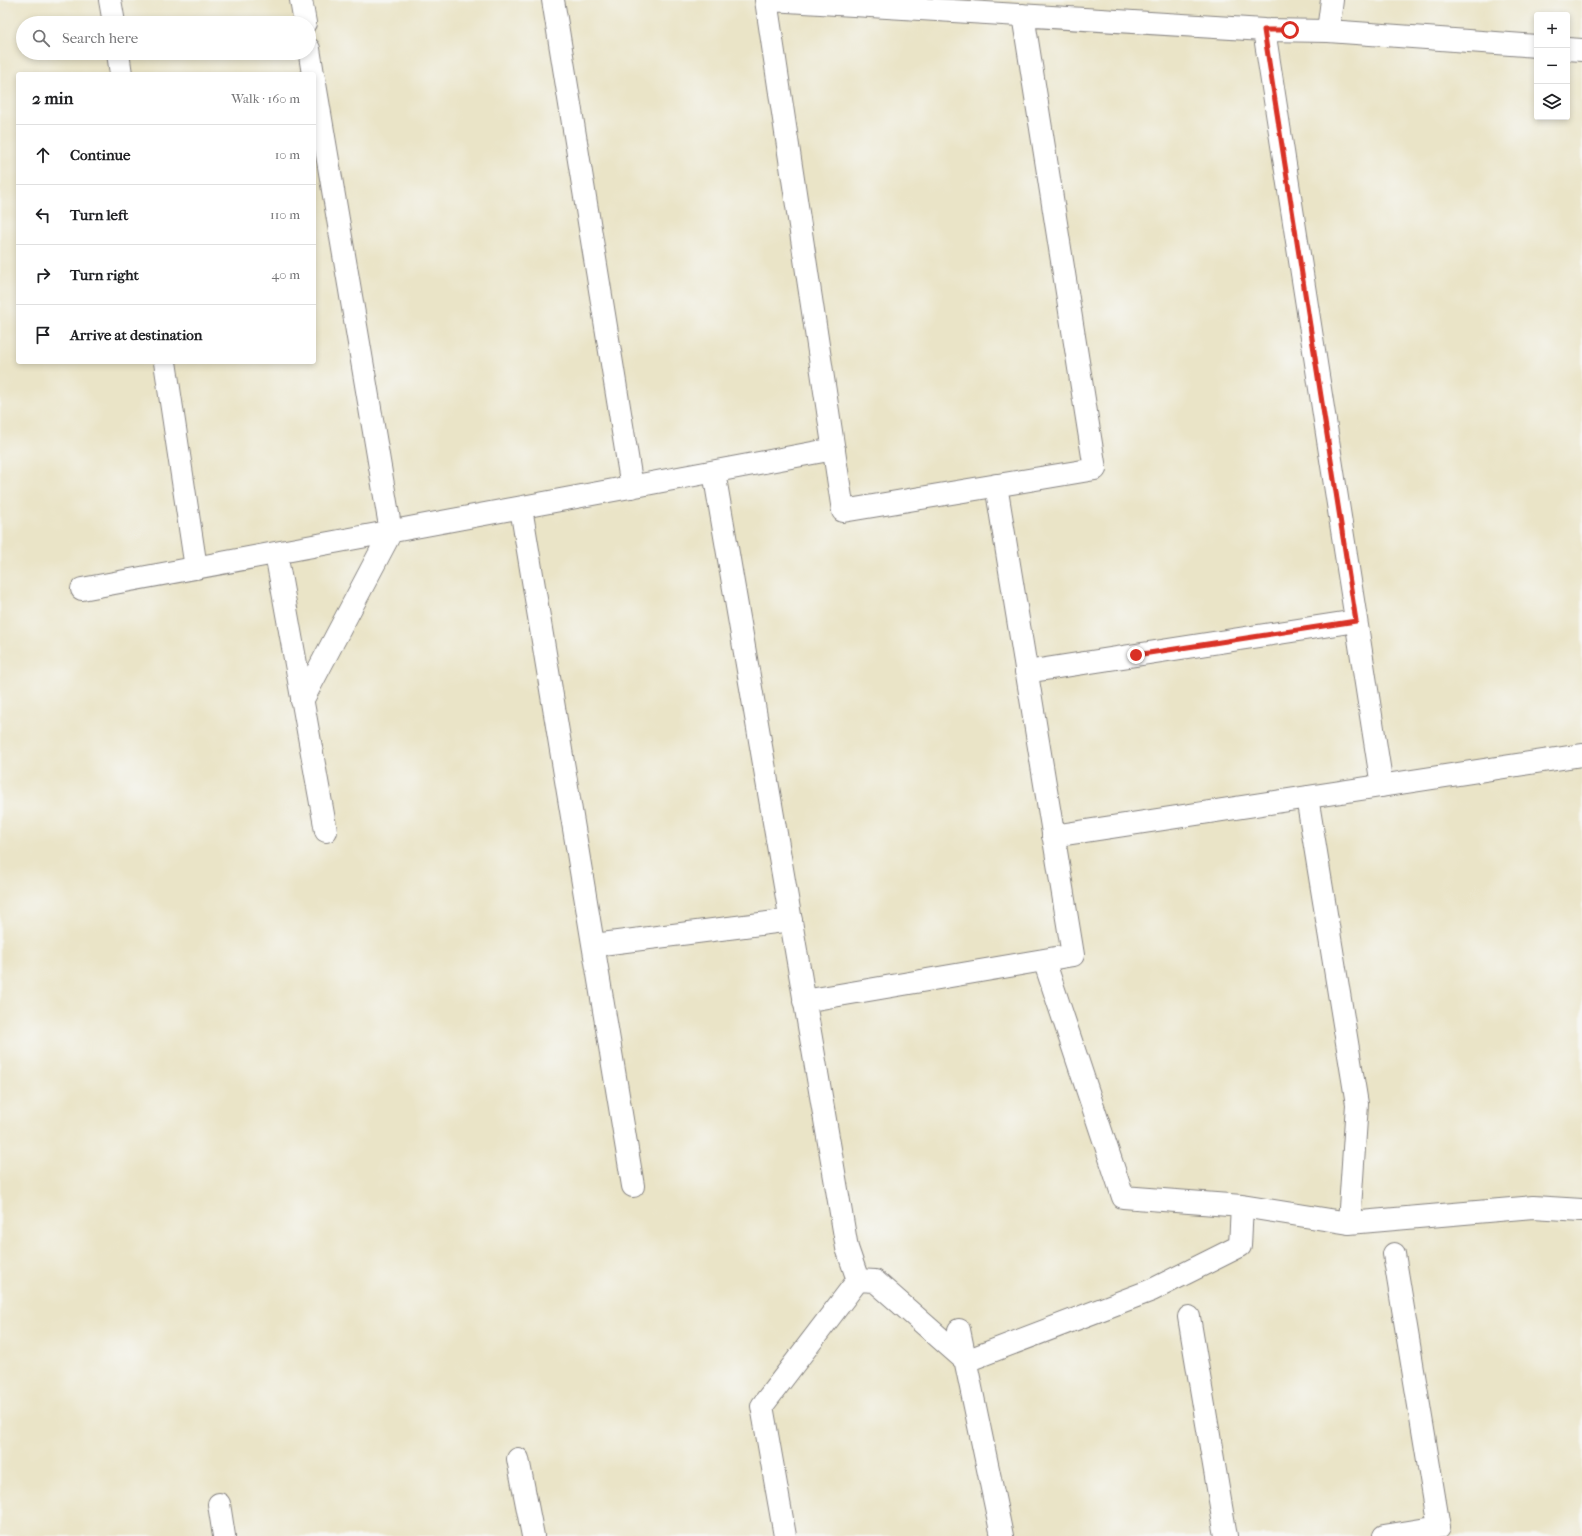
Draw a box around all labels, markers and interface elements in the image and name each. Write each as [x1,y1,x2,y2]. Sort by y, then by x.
map controls [1534,12,1570,120]
button: + [1534,12,1570,48]
search box [16,16,316,60]
route start [1281,21,1299,39]
icon: search [30,27,52,49]
text: Search here [62,29,138,47]
button: − [1534,48,1570,84]
button: layers [1534,84,1570,120]
text: 2 min [32,88,73,108]
text: Walk · 160 m [231,91,300,106]
icon: ahead [32,144,54,166]
text: Continue [70,146,130,164]
text: 10 m [275,147,300,162]
icon: left [32,204,54,226]
text: Turn left [70,206,128,224]
text: 110 m [270,207,300,222]
icon: right [32,264,54,286]
text: Turn right [70,266,139,284]
text: 40 m [272,267,300,282]
icon: arrive [32,324,54,346]
text: Arrive at destination [70,326,202,344]
route end [1127,646,1145,664]

